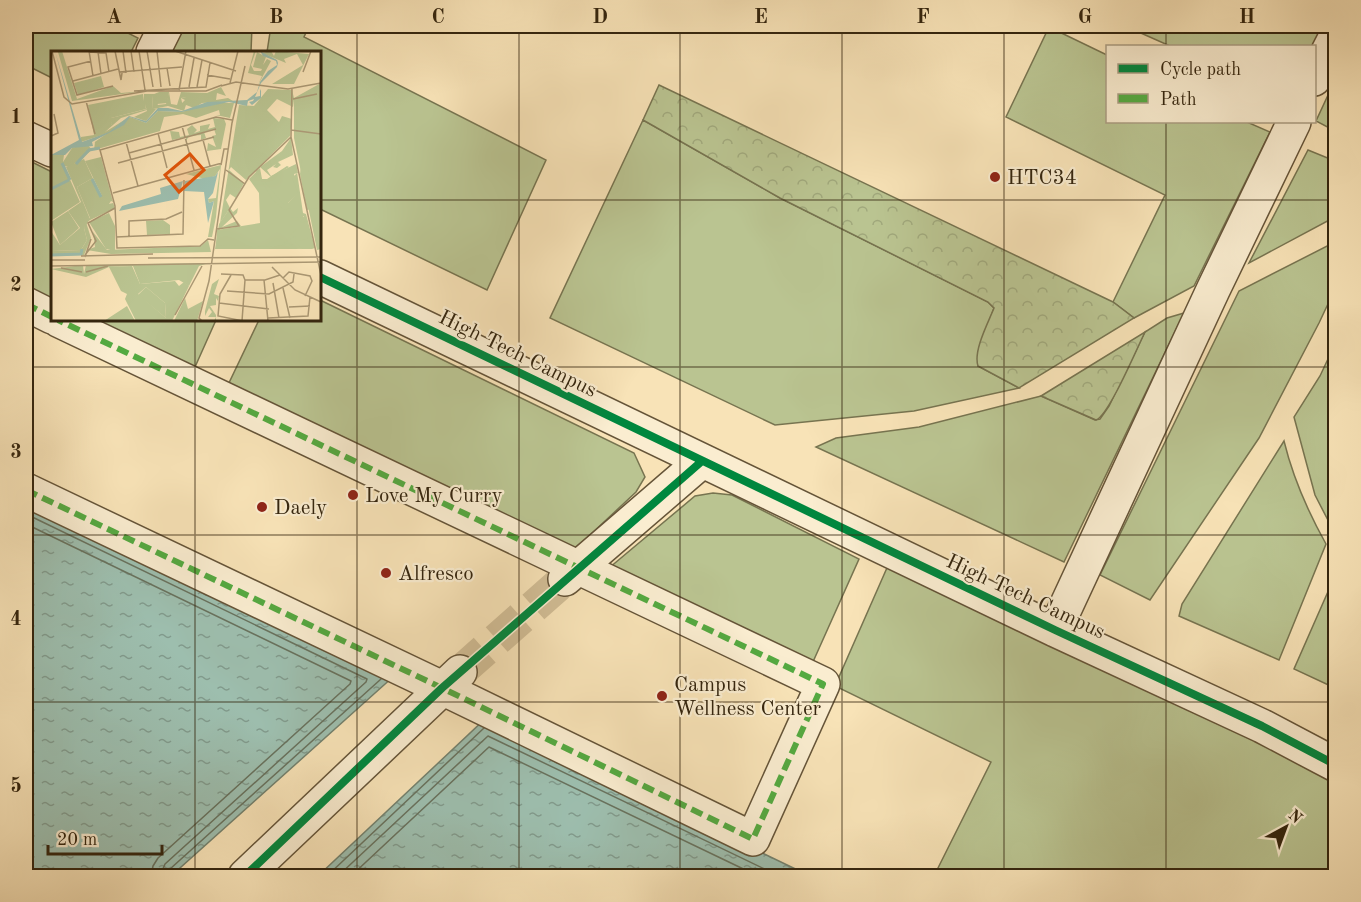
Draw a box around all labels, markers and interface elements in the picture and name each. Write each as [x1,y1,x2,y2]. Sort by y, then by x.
text: A [106,8,122,28]
text: B [269,8,283,28]
text: C [431,8,445,28]
text: D [592,8,608,28]
text: E [754,8,768,28]
text: F [916,8,930,28]
text: G [1078,8,1092,28]
text: H [1239,8,1255,28]
legend [1106,45,1316,123]
inset map [51,51,321,321]
text: Cycle path [1160,61,1241,79]
text: Path [1160,91,1197,109]
text: 1 [10,108,22,128]
place label: HTC34 [1007,168,1077,189]
marker: HTC34 [988,170,1002,184]
text: 2 [10,276,22,296]
street label: High Tech Campus [435,307,600,402]
text: 3 [10,443,22,463]
place label: Love My Curry [365,486,503,507]
marker: Love My Curry [346,488,360,502]
place label: Daely [274,498,327,519]
marker: Daely [255,500,269,514]
street label: High Tech Campus [943,551,1108,643]
place label: Alfresco [398,564,474,585]
marker: Alfresco [379,566,393,580]
text: 4 [10,610,22,630]
place label: Campus Wellness Center [674,675,822,720]
marker: Campus Wellness Center [655,689,669,703]
text: 5 [10,776,22,797]
north arrow [1256,797,1316,857]
text: N [1285,807,1305,828]
scale bar [48,818,162,856]
text: 20 m [57,831,97,849]

